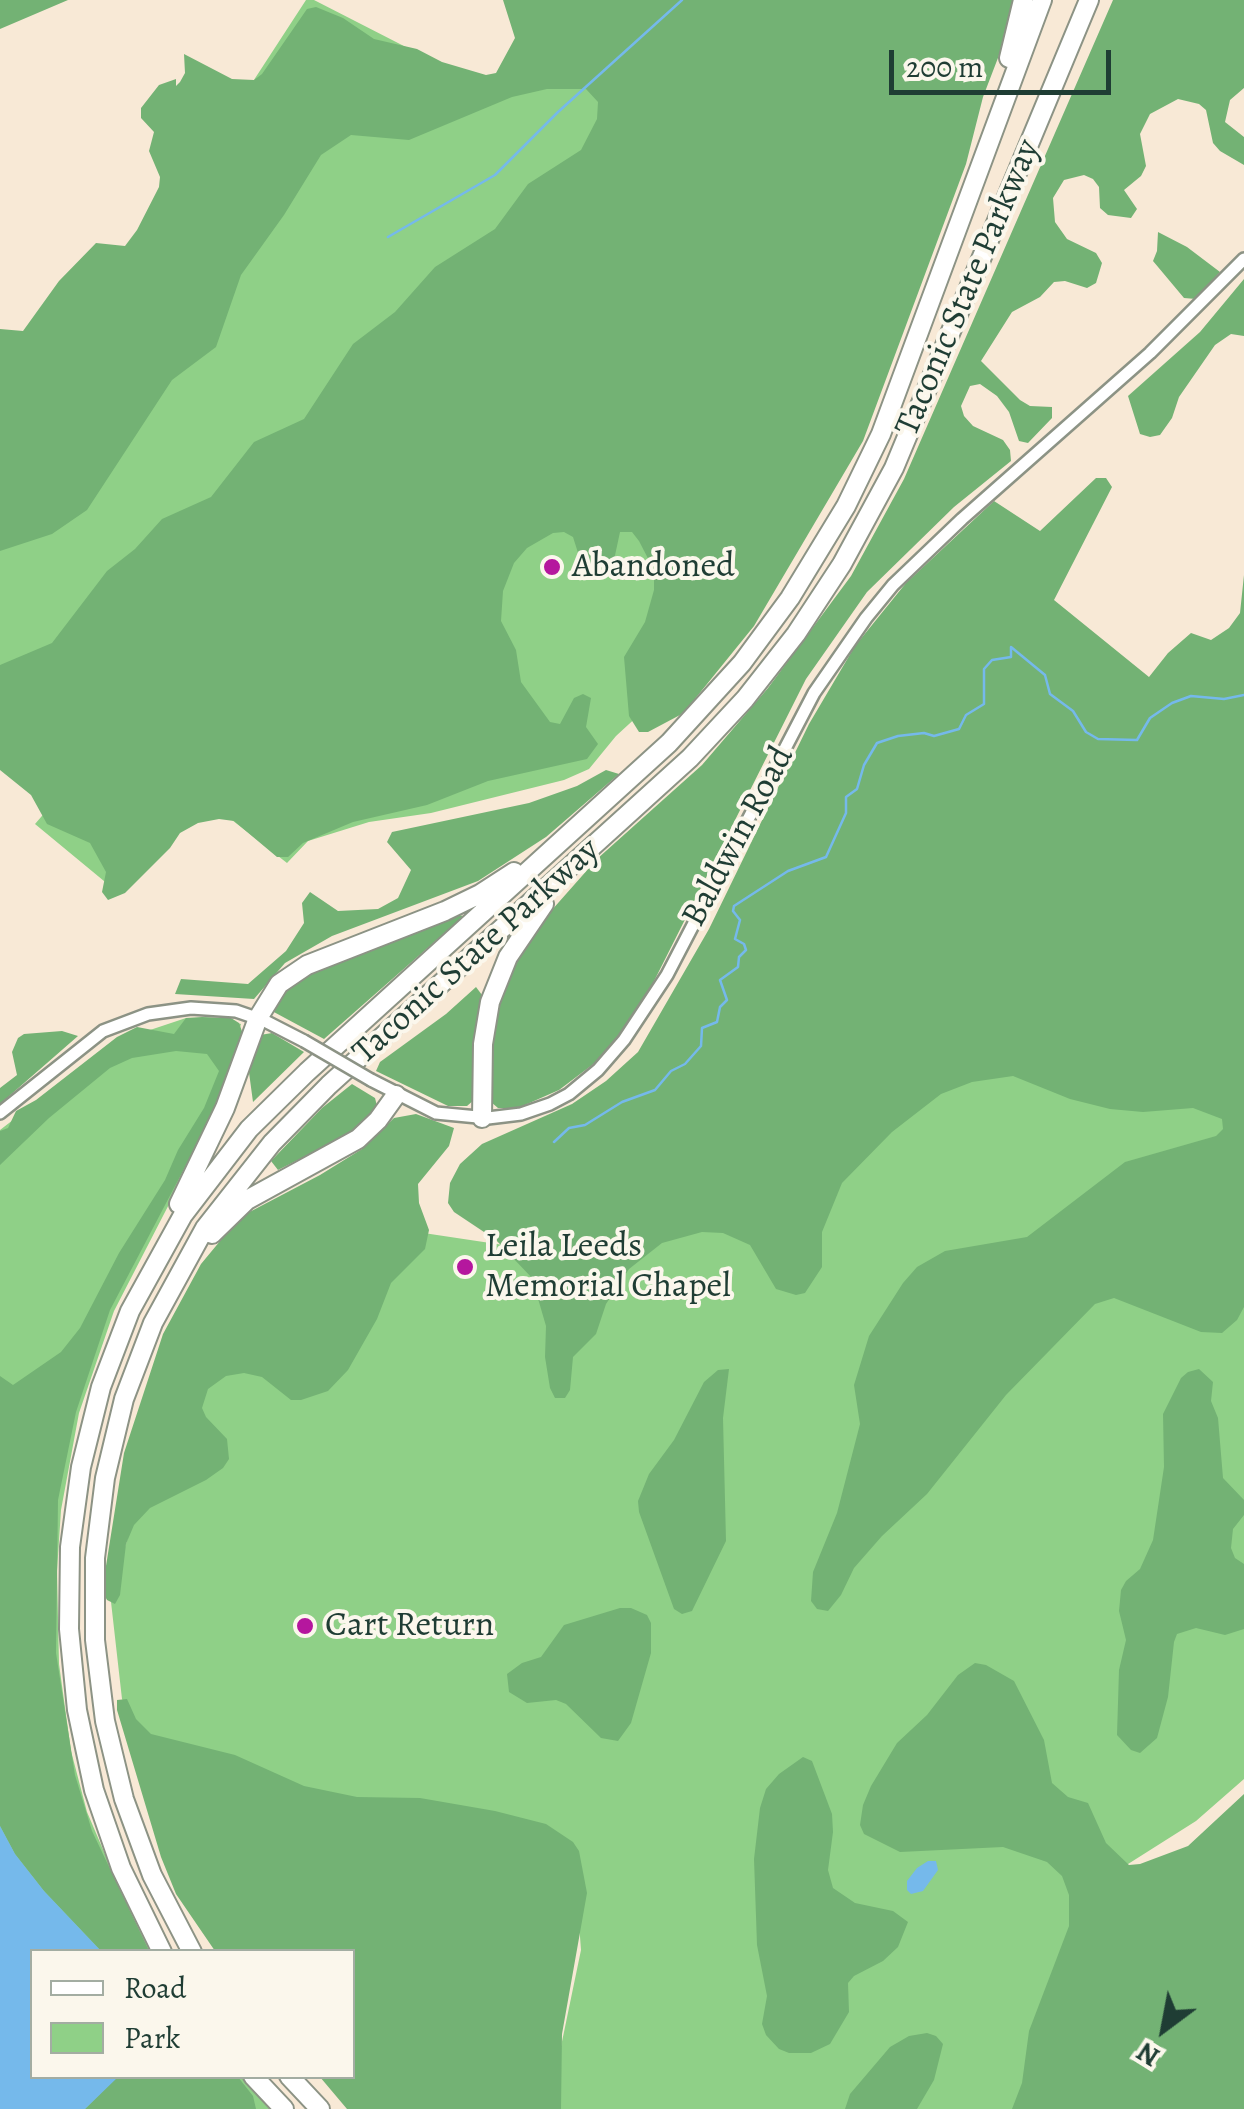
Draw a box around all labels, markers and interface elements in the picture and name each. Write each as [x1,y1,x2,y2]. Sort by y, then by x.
scale bar [894,30,1116,92]
text: 200 m [906,47,983,87]
street label: Taconic State Parkway [888,133,1050,443]
place label: Abandoned [572,546,735,588]
marker: Abandoned [541,556,563,578]
street label: Baldwin Road [674,740,804,934]
street label: Taconic State Parkway [345,830,609,1074]
place label: Leila Leeds Memorial Chapel [485,1226,731,1308]
marker: Leila Leeds Memorial Chapel [454,1256,476,1278]
place label: Cart Return [325,1605,494,1647]
marker: Cart Return [294,1615,316,1637]
legend [30,1949,355,2079]
text: Road [124,1968,186,2008]
north arrow [1114,1979,1214,2079]
text: Park [124,2018,180,2058]
text: N [1129,2033,1167,2076]

